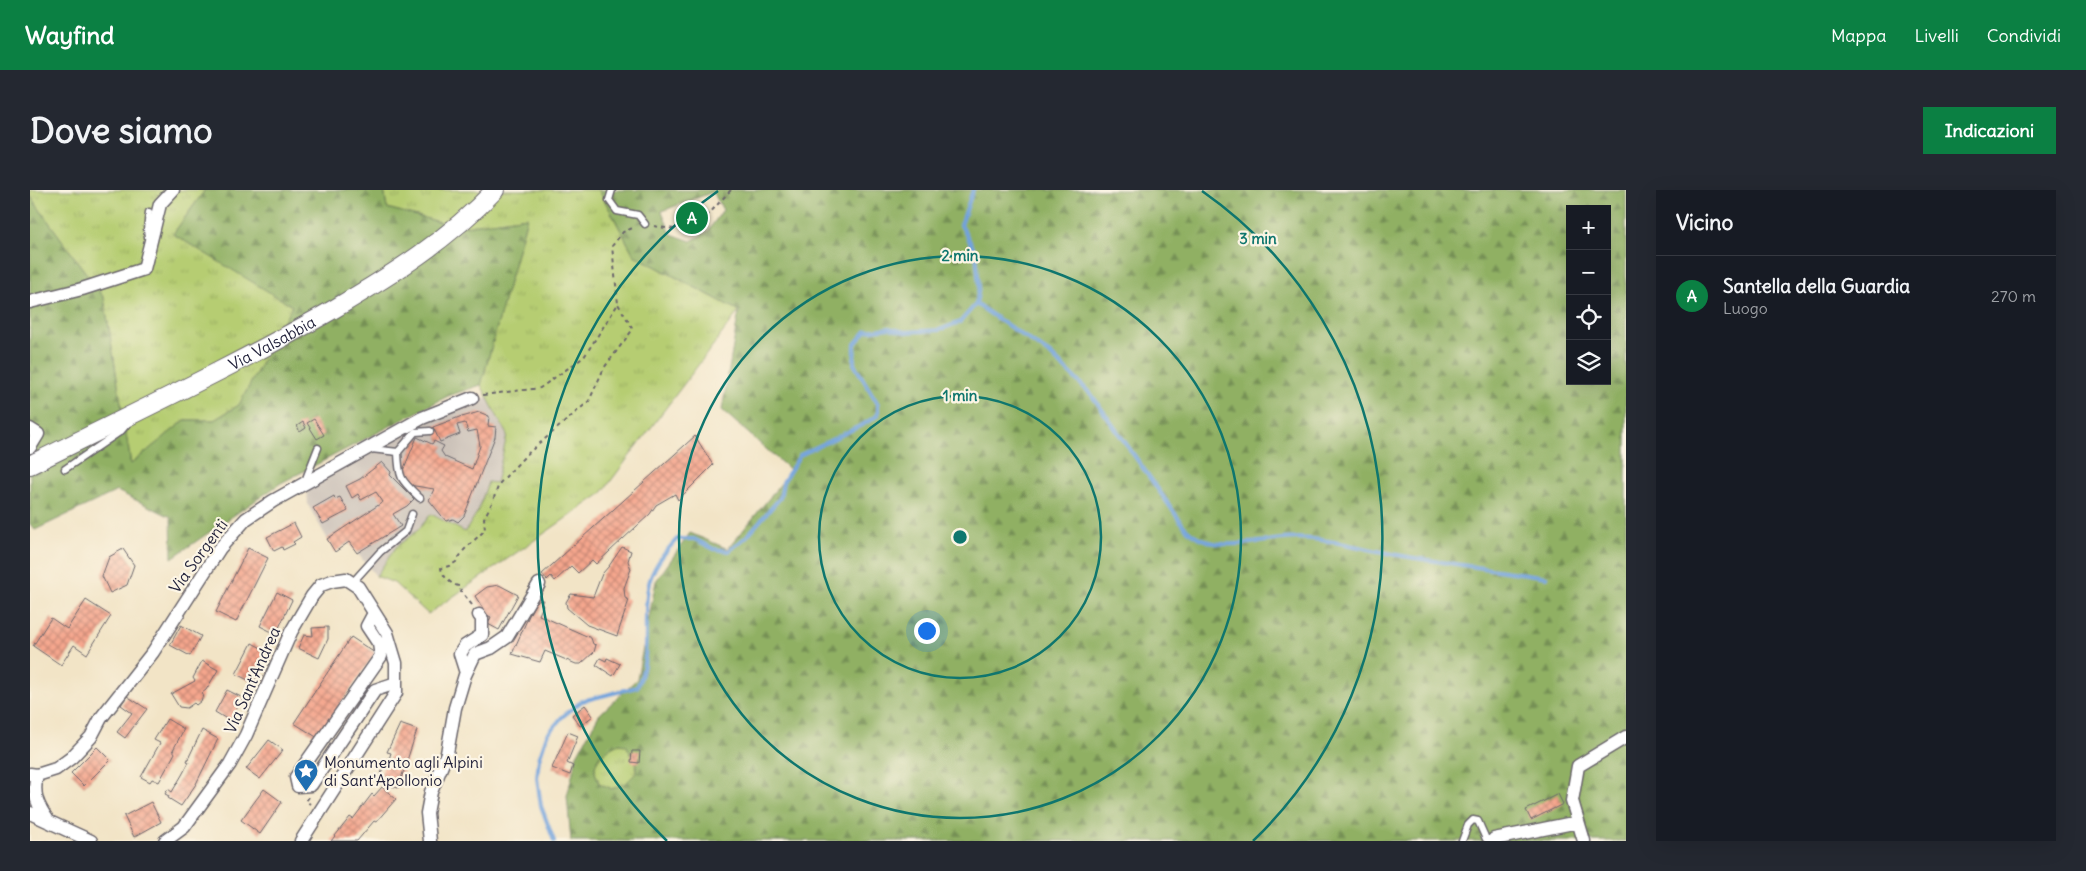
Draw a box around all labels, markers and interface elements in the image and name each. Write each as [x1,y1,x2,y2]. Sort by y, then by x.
text: Wayfind [25,20,114,50]
text: Mappa [1831,24,1886,47]
text: Livelli [1914,24,1959,47]
text: Condividi [1987,24,2061,47]
button: Indicazioni [1923,107,2056,154]
text: Dove siamo [30,108,213,152]
pin: A [676,199,708,237]
map controls [1566,205,1611,385]
button: + [1566,205,1611,250]
text: Vicino [1676,209,1733,236]
text: 3 min [1239,229,1277,248]
text: 2 min [942,246,979,265]
button: − [1566,250,1611,295]
text: Santella della Guardia [1723,274,1910,298]
text: A [1687,286,1697,306]
text: 270 m [1991,286,2036,306]
button: locate [1566,295,1611,340]
text: Luogo [1723,298,1768,318]
street label: Via Valsabbia [225,312,319,374]
button: layers [1566,340,1611,385]
text: 1 min [943,386,978,405]
street label: Via Sorgenti [165,515,231,597]
centre of rings [951,528,969,546]
your location [914,618,940,644]
street label: Via Sant'Andrea [220,624,284,736]
place label: Monumento agli Alpini di Sant'Apollonio [324,752,483,790]
place icon: Monumento agli Alpini di Sant'Apollonio [293,758,319,792]

